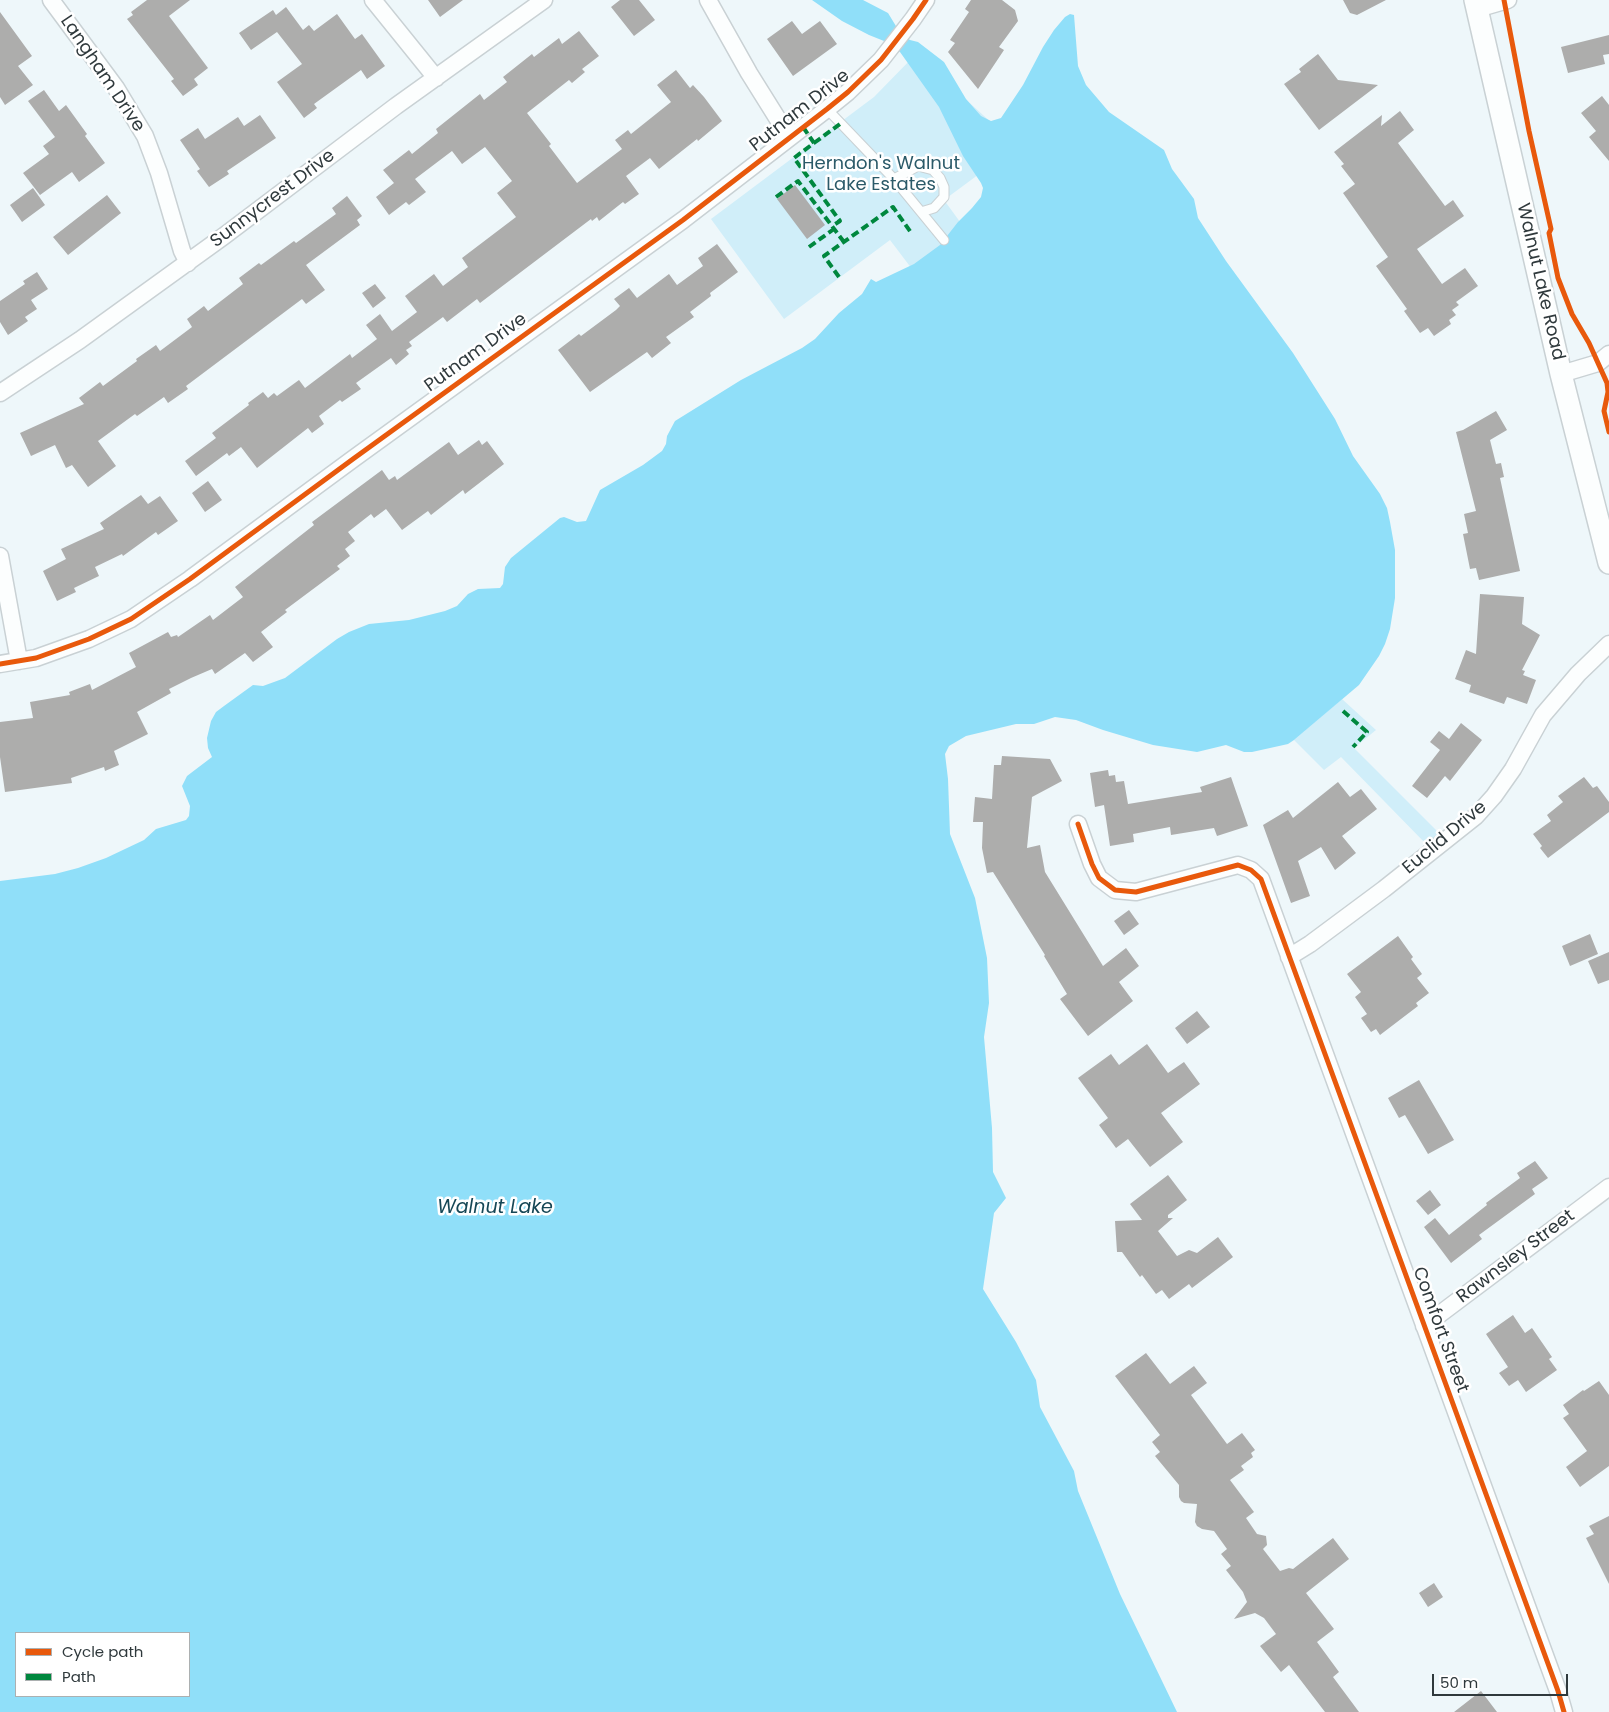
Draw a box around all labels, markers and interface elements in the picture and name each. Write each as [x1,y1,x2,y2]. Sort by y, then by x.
street label: Langham Drive [55,12,149,136]
street label: Putnam Drive [746,65,854,157]
street label: Sunnycrest Drive [207,145,339,253]
park label: Herndon's Walnut Lake Estates [802,153,960,195]
street label: Walnut Lake Road [1511,201,1569,363]
street label: Putnam Drive [421,309,531,397]
street label: Euclid Drive [1399,797,1491,879]
water label: Walnut Lake [437,1197,553,1219]
street label: Rawnsley Street [1453,1206,1579,1308]
street label: Comfort Street [1407,1264,1473,1396]
legend [15,1632,190,1697]
text: Cycle path [62,1641,143,1662]
scale bar [1434,1664,1570,1696]
text: Path [62,1666,96,1687]
text: 50 m [1440,1672,1478,1693]

